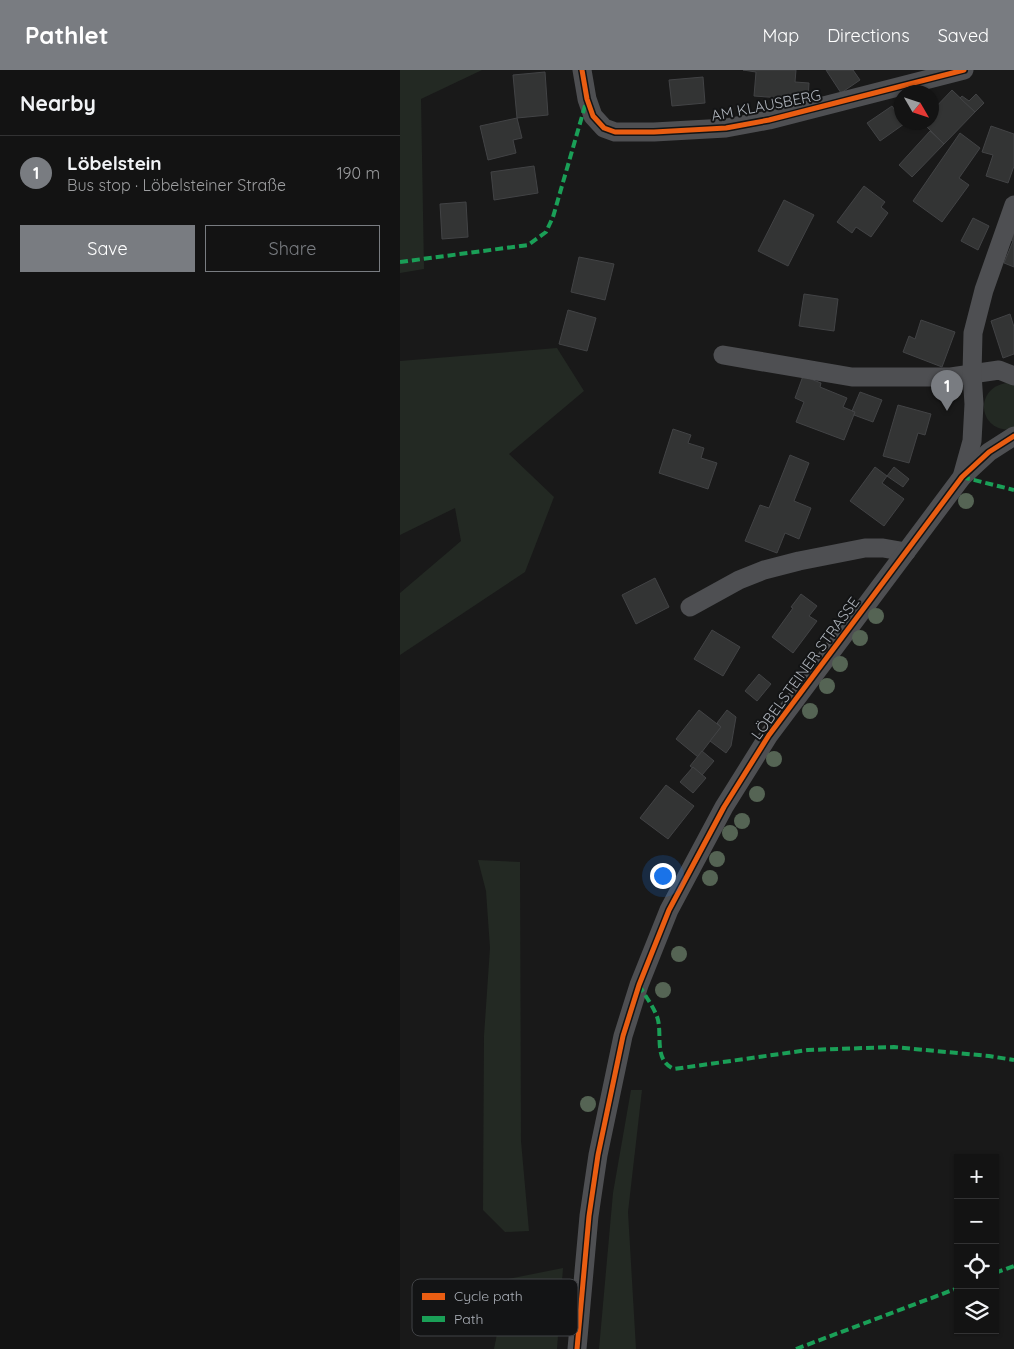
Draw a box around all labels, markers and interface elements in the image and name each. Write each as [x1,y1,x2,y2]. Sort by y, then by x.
text: Pathlet [25,20,109,50]
text: Map [762,24,799,47]
text: Directions [827,24,910,47]
text: Saved [938,24,989,47]
street label: AM KLAUSBERG [709,85,823,125]
north arrow [894,85,939,130]
text: Nearby [20,90,96,116]
text: Löbelstein [67,151,162,175]
text: 1 [33,163,39,183]
text: 190 m [337,163,380,183]
text: Bus stop · Löbelsteiner Straße [67,175,286,195]
button: Save [20,225,195,272]
button: Share [205,225,380,272]
pin: 1 [931,370,963,411]
street label: LÖBELSTEINER STRASSE [747,593,863,743]
your location [650,863,676,889]
map controls [954,1154,999,1334]
button: + [954,1154,999,1199]
button: − [954,1199,999,1244]
button: locate [954,1244,999,1289]
legend [412,1279,578,1336]
text: Cycle path [454,1287,523,1305]
button: layers [954,1289,999,1334]
text: Path [454,1310,483,1328]

